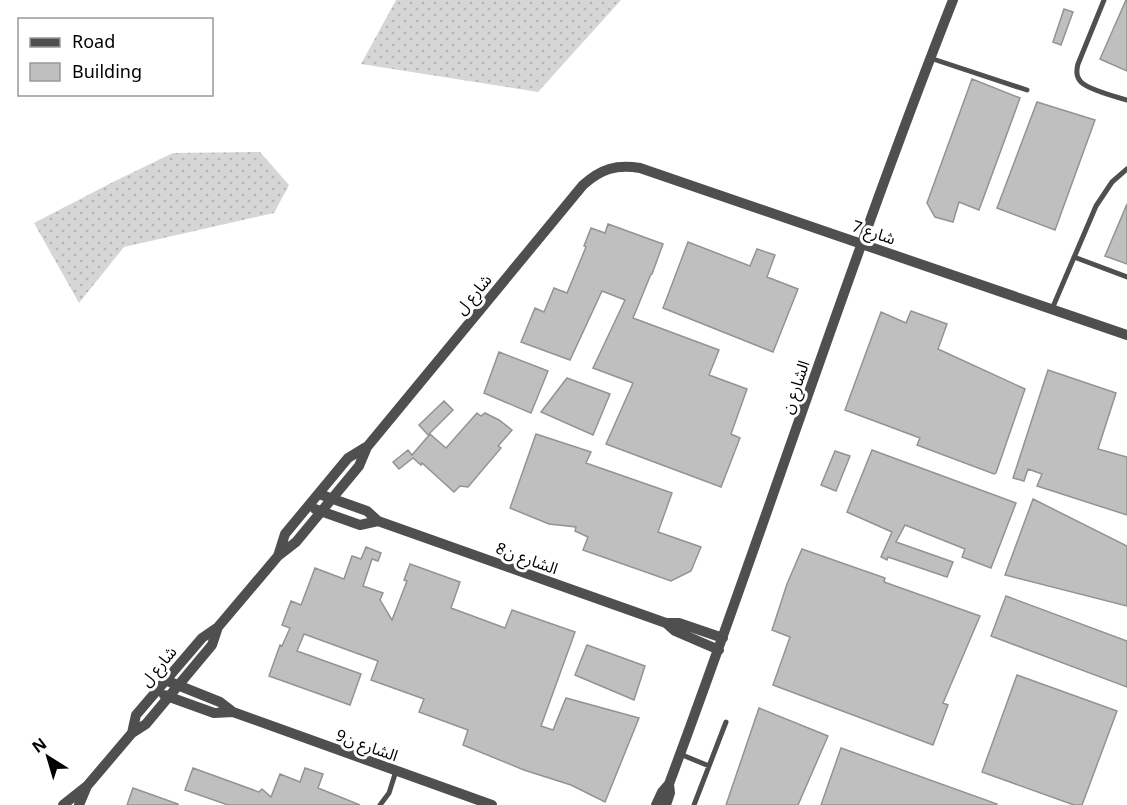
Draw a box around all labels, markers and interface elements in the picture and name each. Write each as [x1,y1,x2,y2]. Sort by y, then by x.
legend [18,18,213,96]
text: Road [72,29,115,53]
text: Building [72,59,142,83]
street label: شارع 7 [849,214,899,252]
street label: شارع ل [450,269,498,320]
street label: الشارع ن [776,357,816,417]
street label: الشارع ن8 [492,537,561,581]
street label: شارع ل [135,641,183,692]
street label: الشارع ن9 [332,724,401,768]
north arrow [18,727,78,787]
text: N [27,732,51,758]

